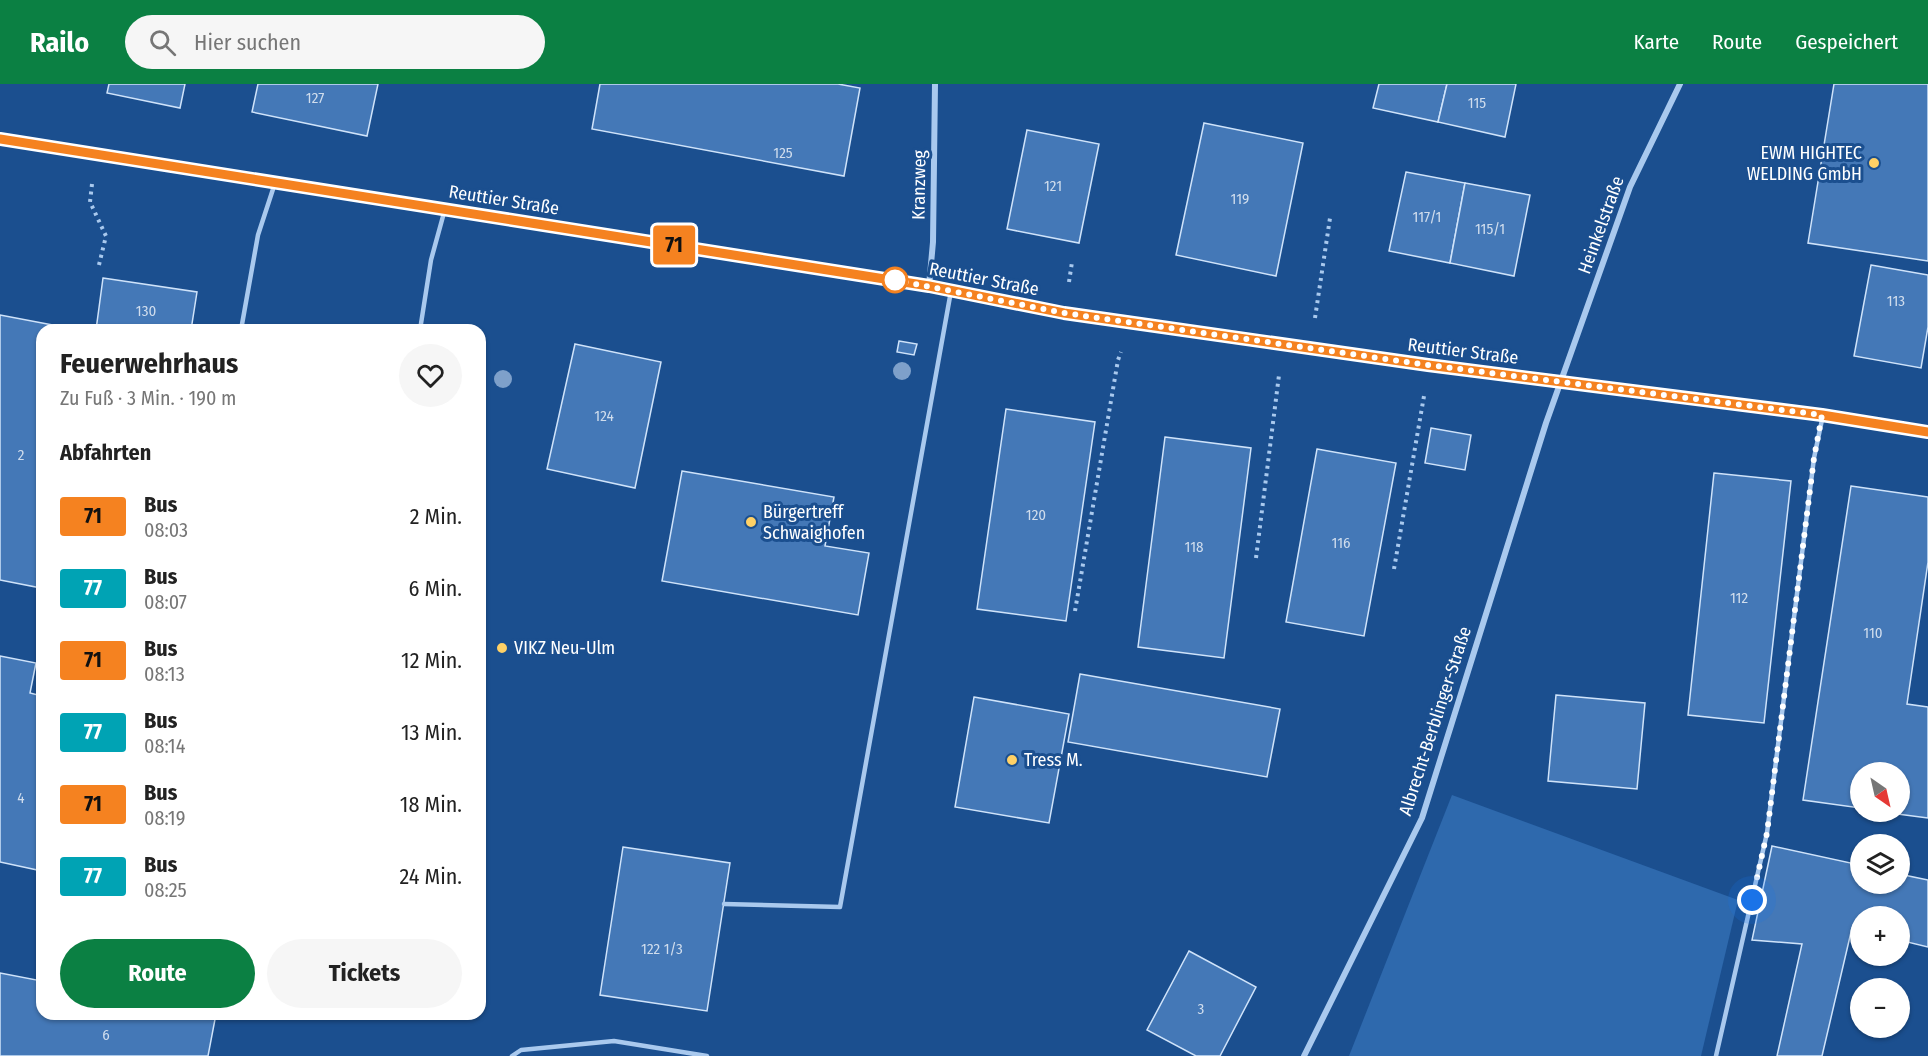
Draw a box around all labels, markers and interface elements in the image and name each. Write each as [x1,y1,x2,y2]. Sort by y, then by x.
search box [125,15,545,69]
text: Railo [30,26,89,59]
icon: search [146,26,179,59]
text: Hier suchen [194,29,301,56]
text: Karte [1634,29,1679,55]
text: Route [1712,29,1762,55]
text: Gespeichert [1795,29,1898,55]
house number: 127 [306,89,324,107]
house number: 115 [1468,94,1486,112]
place label: EWM HIGHTEC WELDING GmbH [1747,142,1862,185]
house number: 125 [773,144,793,162]
street label: Kranzweg [907,149,931,220]
marker: EWM HIGHTEC WELDING GmbH [1867,156,1881,170]
street label: Heinkelstraße [1573,173,1629,277]
house number: 121 [1044,177,1062,195]
street label: Reuttier Straße [447,180,561,220]
house number: 119 [1231,190,1249,208]
house number: 117/1 [1413,208,1441,226]
house number: 115/1 [1475,220,1505,238]
line badge: 71 [647,226,701,264]
text: 71 [665,232,683,258]
street label: Reuttier Straße [927,258,1041,300]
unlabelled marker [882,267,908,293]
house number: 113 [1887,292,1905,310]
house number: 130 [136,302,156,320]
street label: Reuttier Straße [1406,333,1520,369]
button: heart [399,344,462,407]
text: Feuerwehrhaus [60,347,238,380]
text: Zu Fuß · 3 Min. · 190 m [60,386,236,410]
house number: 124 [594,407,614,425]
text: Abfahrten [60,439,151,466]
house number: 2 [18,446,25,464]
text: Bus [144,491,177,518]
place label: Bürgertreff Schwaighofen [763,501,865,544]
text: 71 [84,503,102,529]
text: 2 Min. [410,503,462,530]
house number: 120 [1026,506,1046,524]
marker: Bürgertreff Schwaighofen [744,515,758,529]
text: 08:03 [144,518,188,542]
house number: 116 [1332,534,1350,552]
house number: 118 [1185,538,1204,556]
text: Bus [144,563,177,590]
text: 77 [84,575,102,601]
text: 6 Min. [408,575,462,602]
house number: 112 [1730,589,1748,607]
text: 08:07 [144,590,187,614]
street label: Albrecht-Berblinger-Straße [1394,624,1476,818]
house number: 110 [1863,624,1883,642]
text: Bus [144,635,177,662]
place label: VIKZ Neu-Ulm [514,637,615,659]
marker: VIKZ Neu-Ulm [495,641,509,655]
text: 71 [84,647,102,673]
text: 12 Min. [401,647,462,674]
text: 08:13 [144,662,185,686]
text: Bus [144,707,177,734]
text: 77 [84,719,102,745]
text: 13 Min. [401,719,462,746]
text: 08:14 [144,734,185,758]
place label: Tress M. [1024,749,1083,771]
marker: Tress M. [1005,753,1019,767]
north arrow [1850,762,1910,822]
map controls [1850,762,1910,1038]
text: Bus [144,779,177,806]
house number: 4 [17,789,25,807]
text: 71 [84,791,102,817]
text: 18 Min. [400,791,462,818]
text: 08:19 [144,806,185,830]
button: layers [1850,834,1910,894]
text: Bus [144,851,177,878]
text: 77 [84,863,102,889]
text: 24 Min. [399,863,462,890]
text: 08:25 [144,878,187,902]
your location [1737,885,1767,915]
button: + [1850,906,1910,966]
button: Route [60,939,255,1008]
button: Tickets [267,939,462,1008]
house number: 122 1/3 [641,940,683,958]
button: − [1850,978,1910,1038]
house number: 3 [1198,1000,1205,1018]
house number: 6 [102,1026,110,1044]

